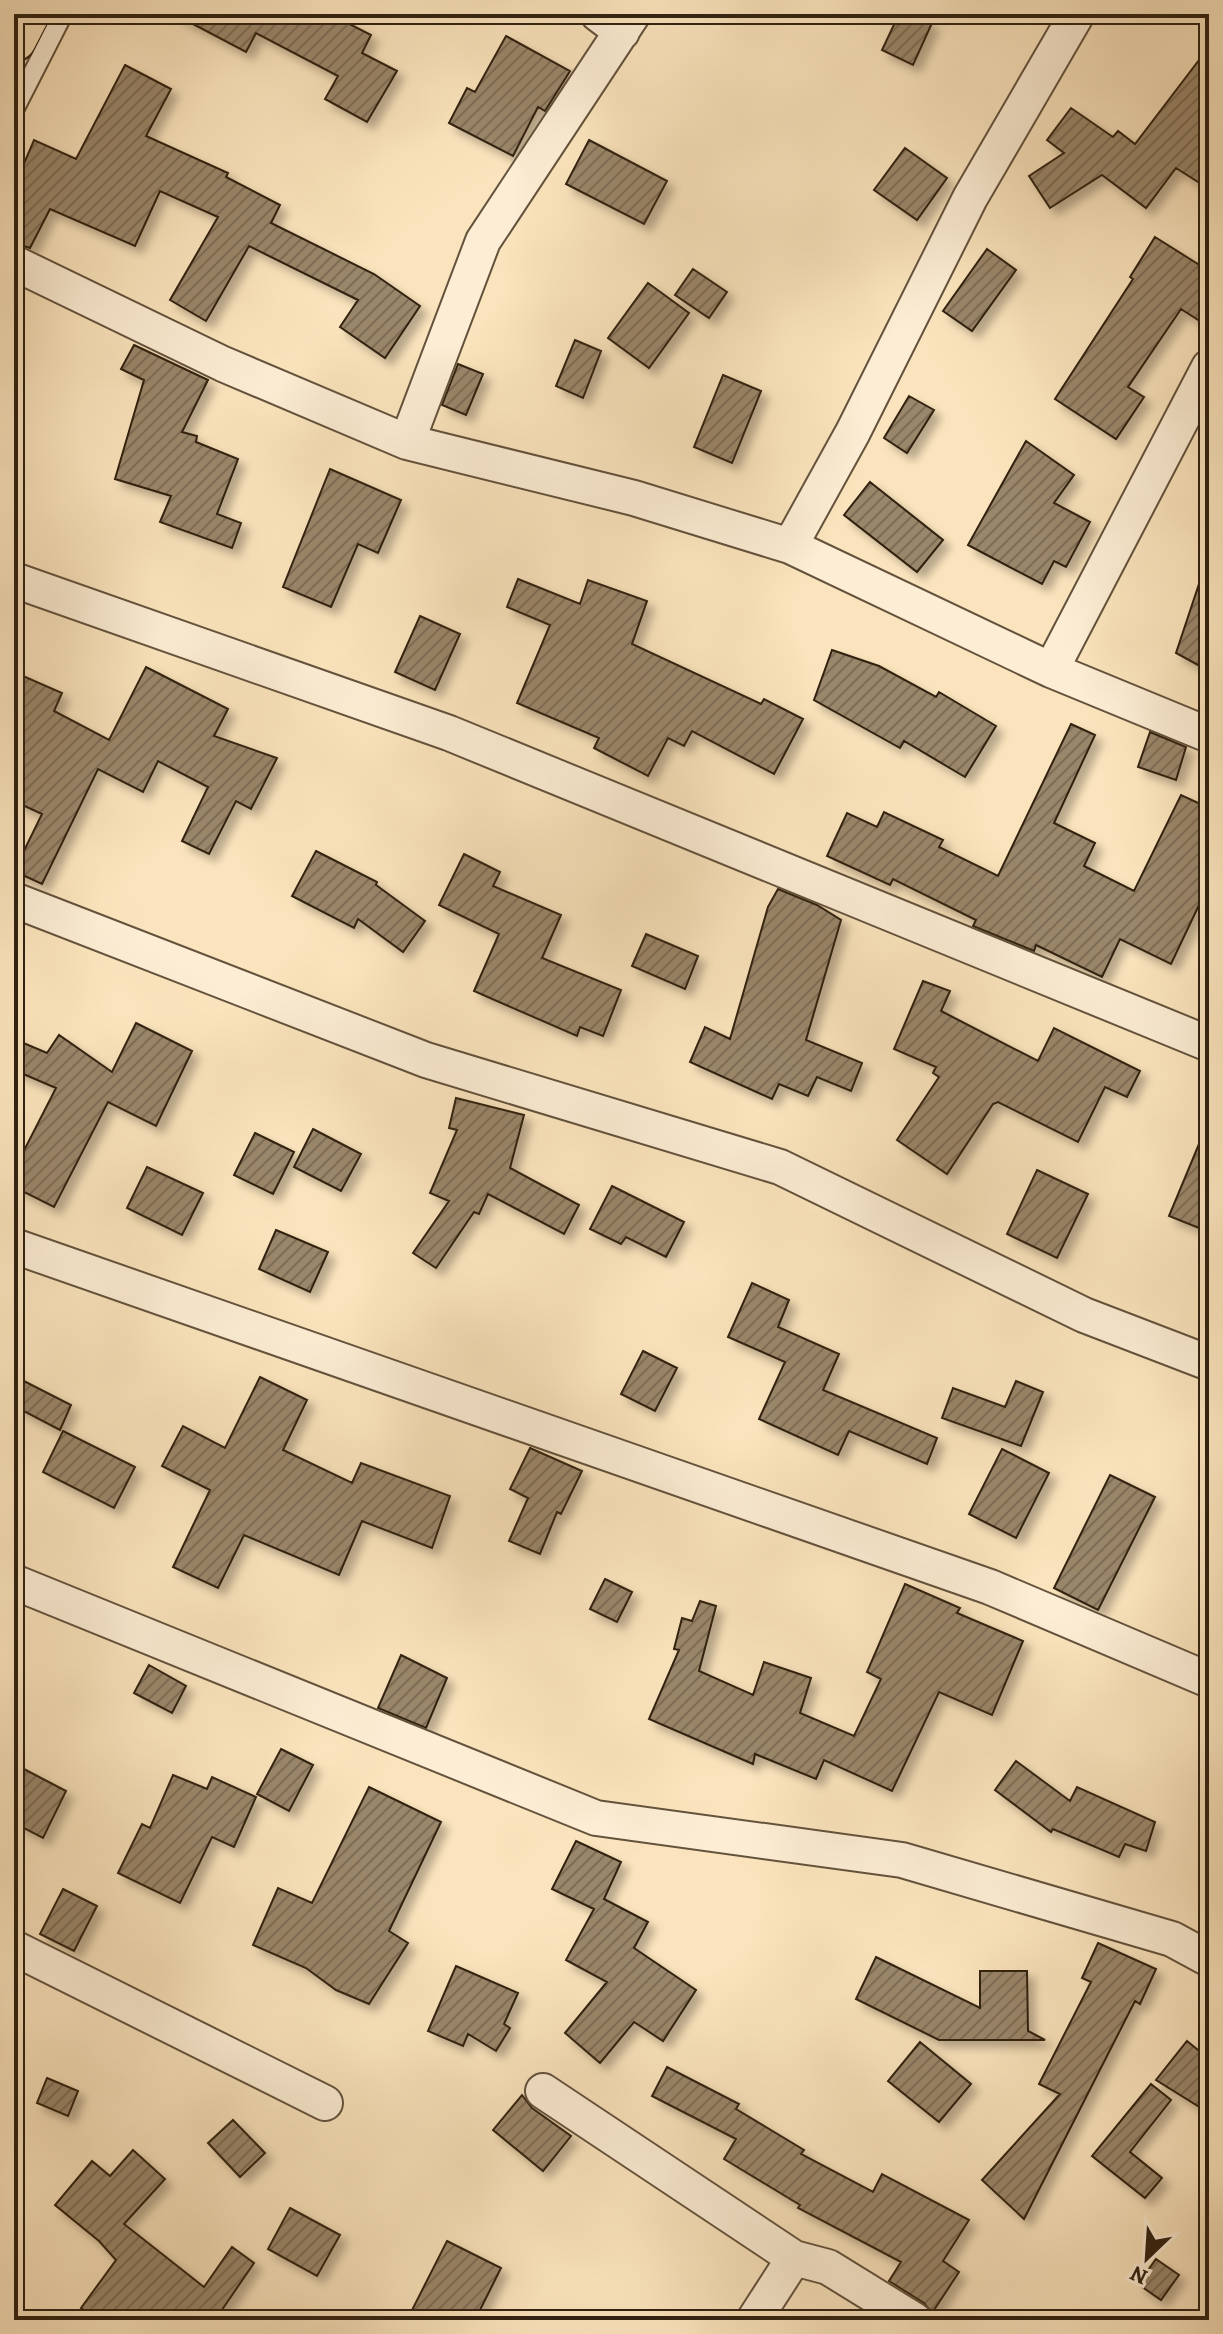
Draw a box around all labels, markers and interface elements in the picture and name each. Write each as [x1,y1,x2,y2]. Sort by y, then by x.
north arrow [1107,2218,1187,2298]
text: N [1125,2258,1153,2292]

